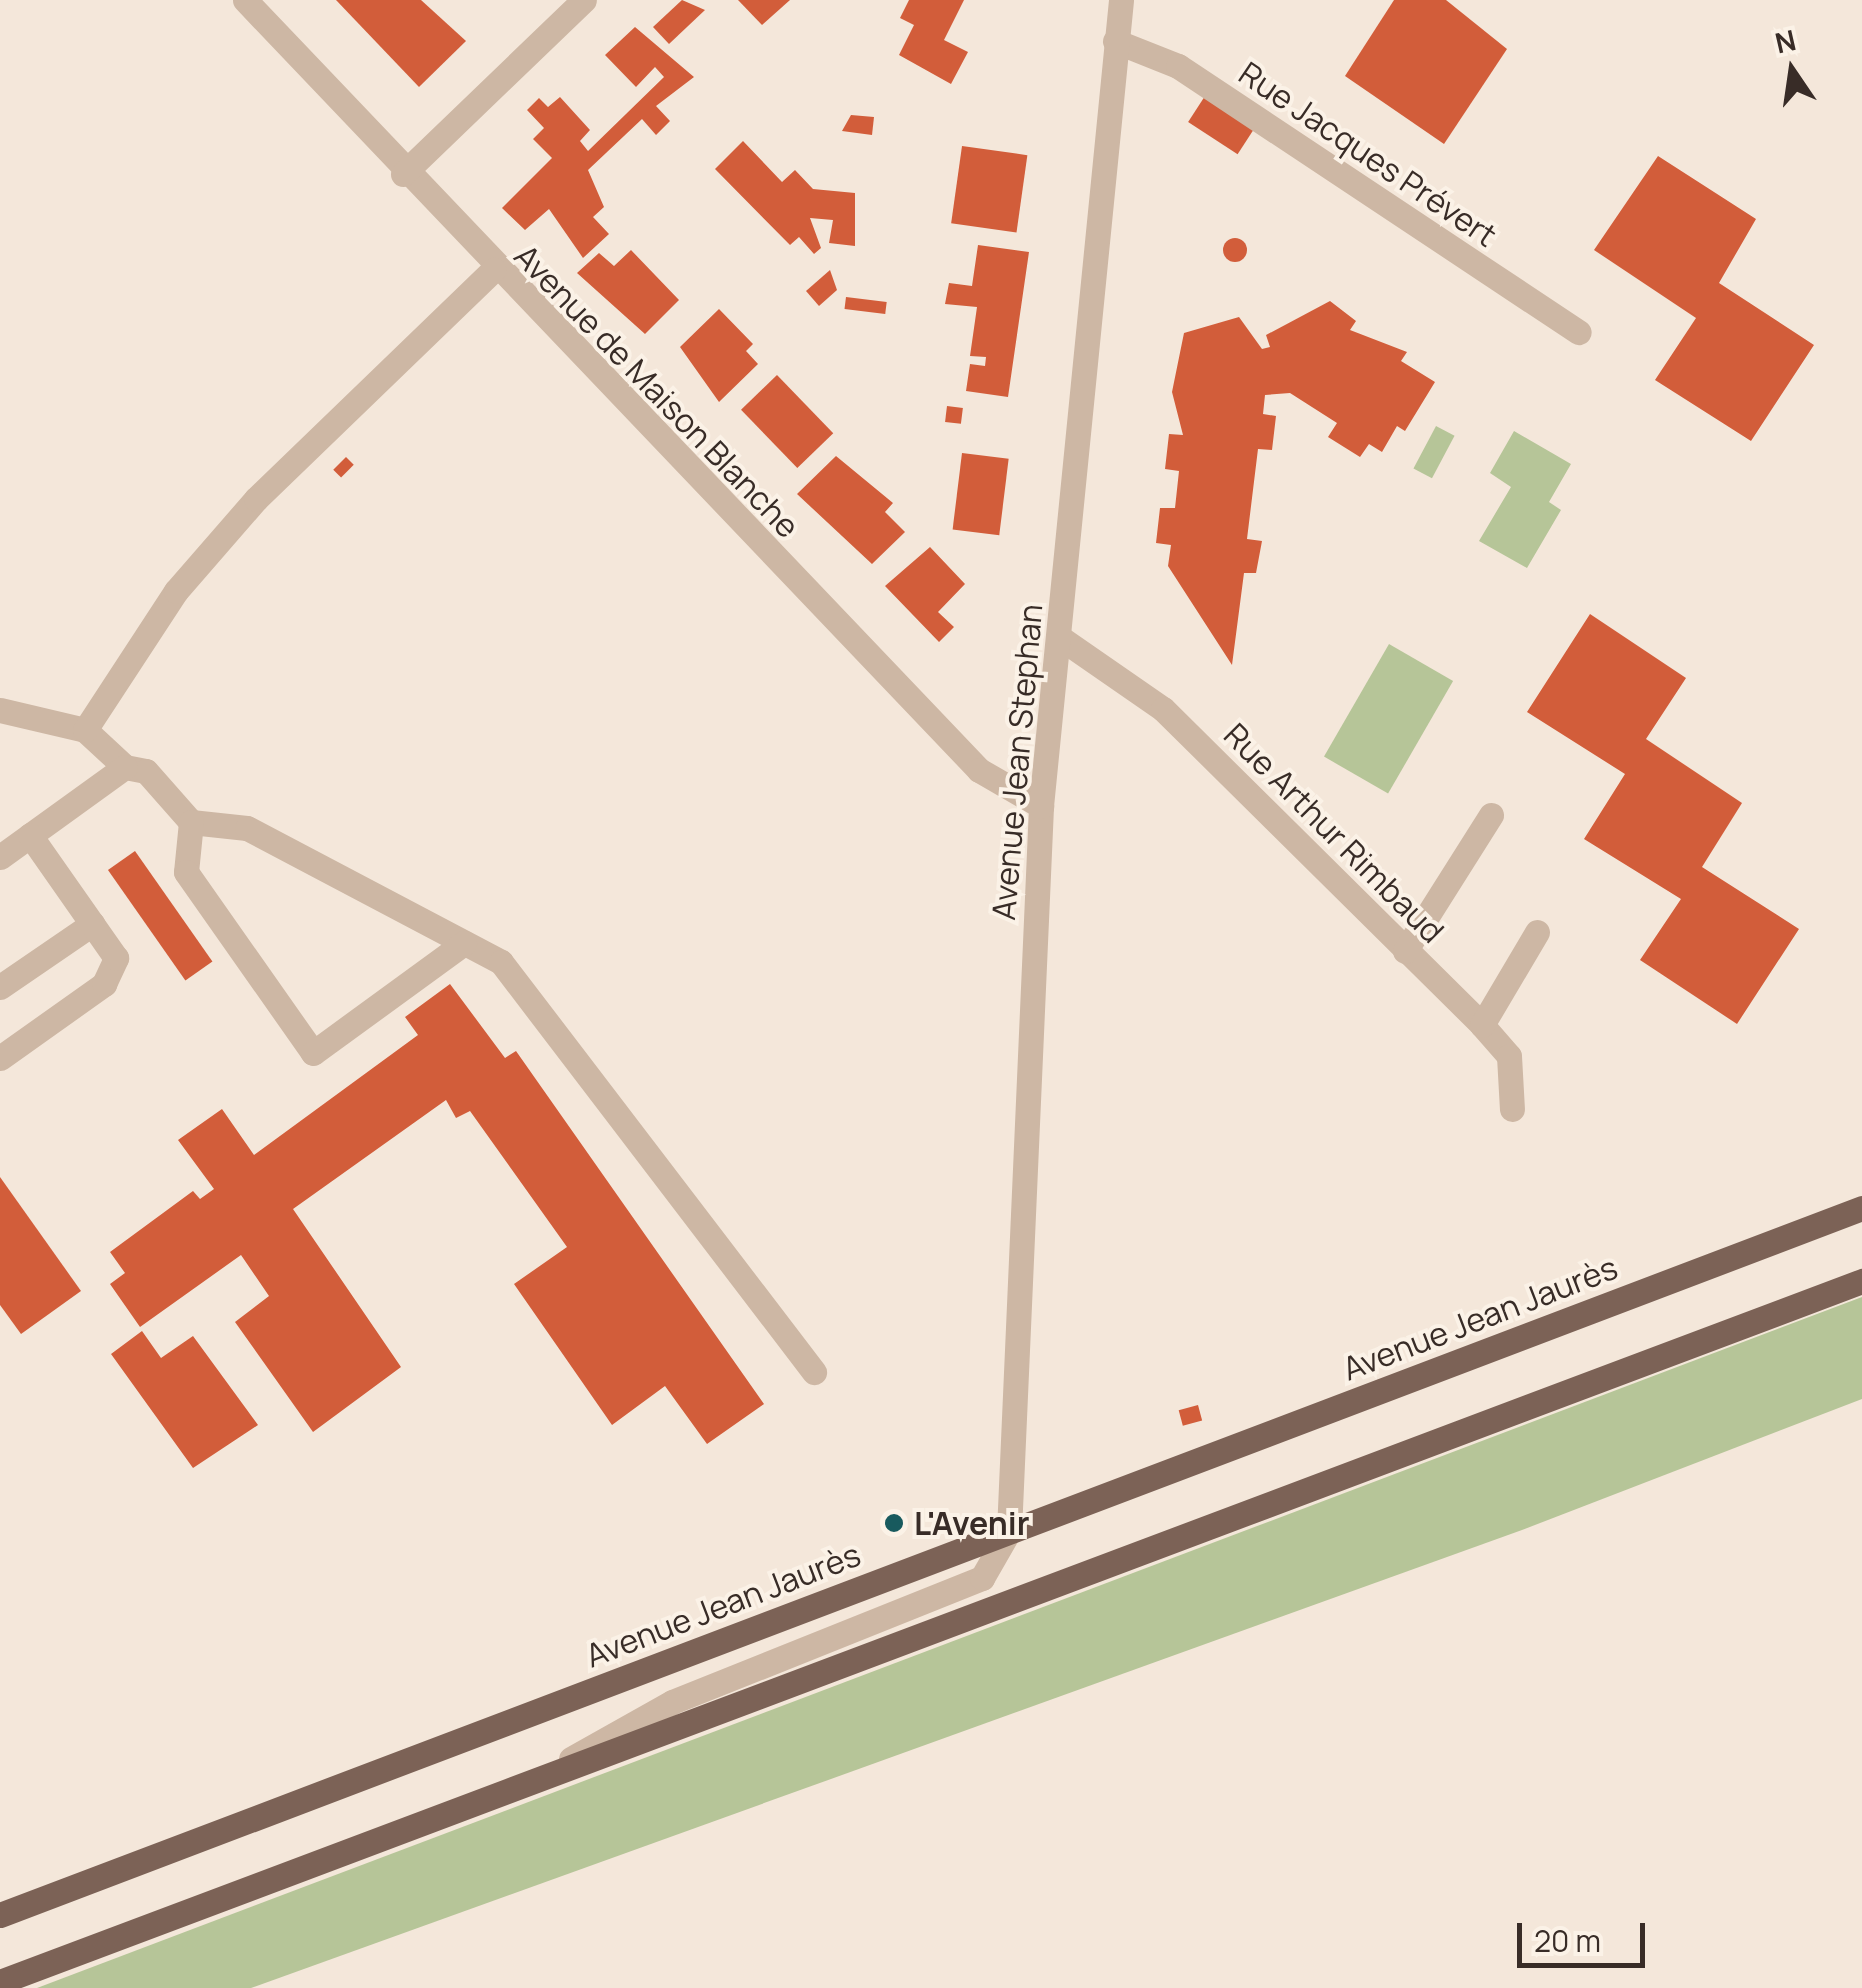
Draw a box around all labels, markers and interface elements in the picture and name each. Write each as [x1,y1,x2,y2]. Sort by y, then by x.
north arrow [1742,20,1842,120]
text: N [1771,20,1799,62]
street label: Rue Jacques Prévert [1232,54,1504,254]
street label: Avenue de Maison Blanche [507,236,807,546]
street label: Avenue Jean Stephan [984,602,1050,922]
street label: Rue Arthur Rimbaud [1216,715,1452,951]
street label: Avenue Jean Jaurès [1337,1248,1623,1388]
place label: L'Avenir [914,1504,1030,1542]
marker: L'Avenir [883,1512,905,1534]
street label: Avenue Jean Jaurès [580,1535,866,1675]
scale bar [1522,1903,1650,1965]
text: 20 m [1534,1920,1601,1961]

